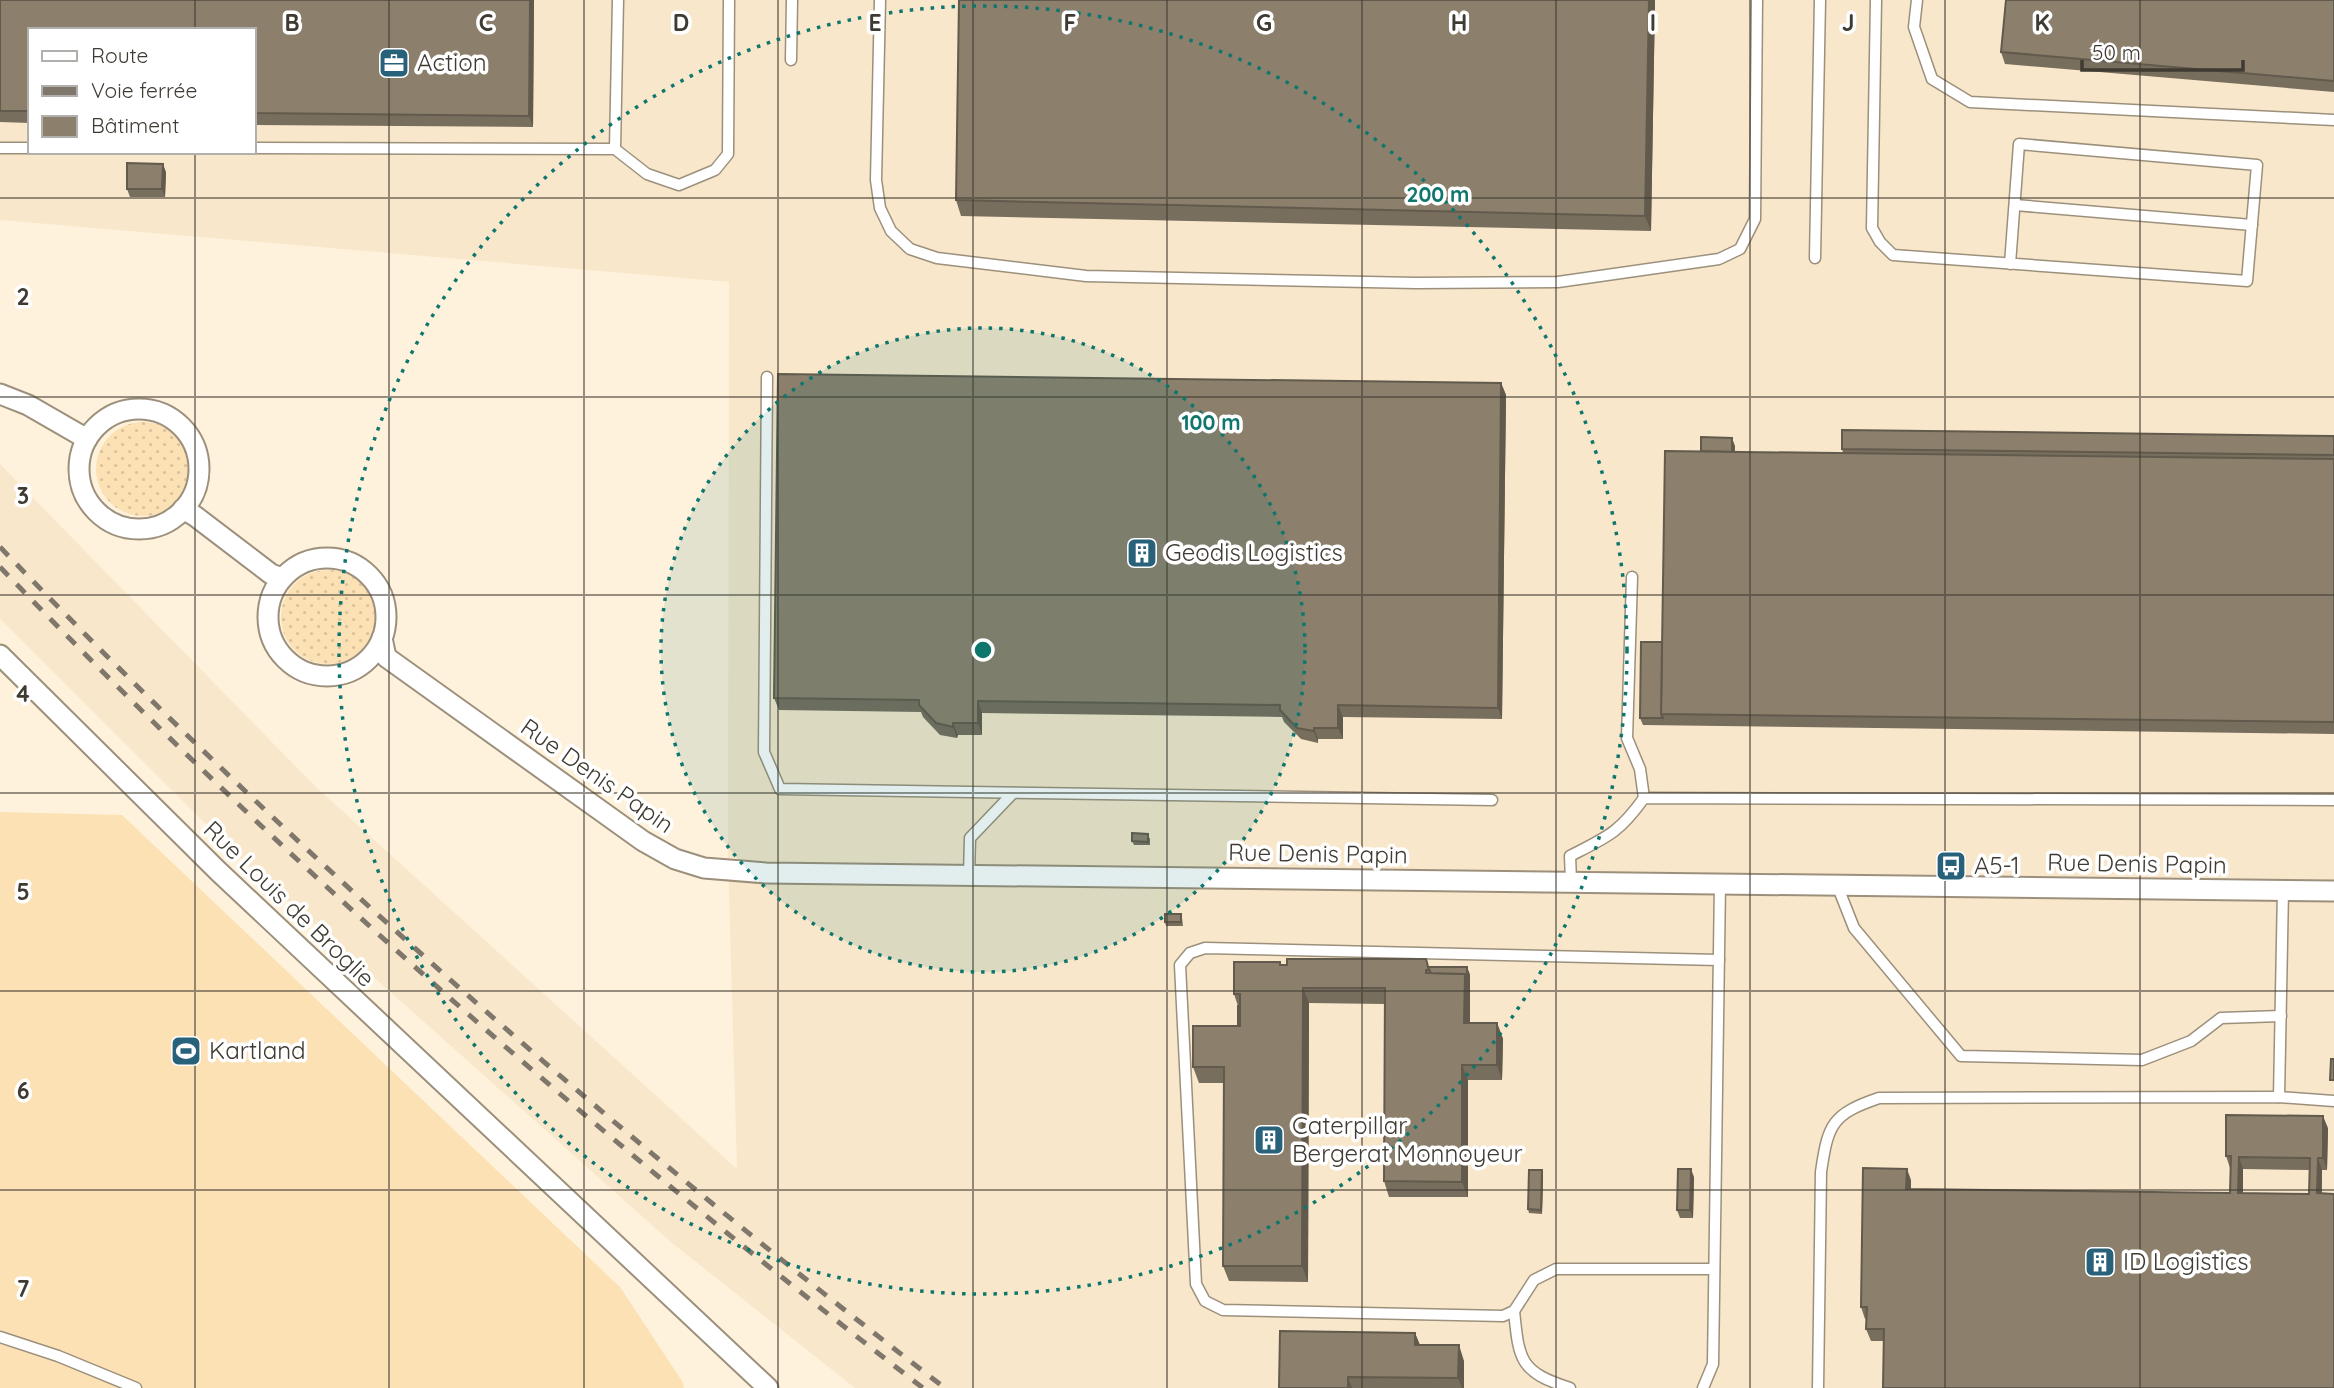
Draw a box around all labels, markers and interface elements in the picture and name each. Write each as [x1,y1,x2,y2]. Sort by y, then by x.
text: B [284,8,300,37]
text: C [479,8,493,37]
text: D [673,8,689,37]
text: E [868,8,882,37]
text: F [1064,8,1076,37]
text: G [1256,8,1272,37]
text: H [1451,8,1467,37]
text: I [1650,8,1656,37]
text: J [1842,8,1854,37]
text: K [2034,8,2050,37]
legend [28,28,256,154]
scale bar [2082,28,2243,72]
text: 50 m [2092,39,2141,65]
text: Route [91,42,148,68]
office icon: Action [377,46,411,80]
place label: Action [417,47,487,77]
text: Voie ferrée [91,77,197,103]
text: Bâtiment [91,112,179,138]
text: 200 m [1407,181,1469,207]
text: 2 [16,282,30,311]
text: 100 m [1181,409,1241,435]
text: 3 [17,481,29,510]
building icon: Geodis Logistics [1125,536,1159,570]
place label: Geodis Logistics [1165,537,1343,567]
centre of rings [971,638,995,662]
text: 4 [16,679,30,708]
street label: Rue Denis Papin [515,711,680,839]
street label: Rue Louis de Broglie [198,814,381,993]
street label: Rue Denis Papin [1228,836,1408,870]
street label: Rue Denis Papin [2047,846,2227,880]
bus stop icon: A5-1 [1934,849,1968,883]
place label: A5-1 [1974,850,2020,880]
text: 5 [16,877,30,906]
sports icon: Kartland [169,1034,203,1068]
place label: Kartland [209,1035,306,1065]
text: 6 [17,1076,29,1105]
place label: Caterpillar Bergerat Monnoyeur [1292,1110,1523,1168]
building icon: Caterpillar Bergerat Monnoyeur [1252,1123,1286,1157]
building icon: ID Logistics [2083,1245,2117,1279]
place label: ID Logistics [2123,1246,2248,1276]
text: 7 [17,1274,30,1303]

